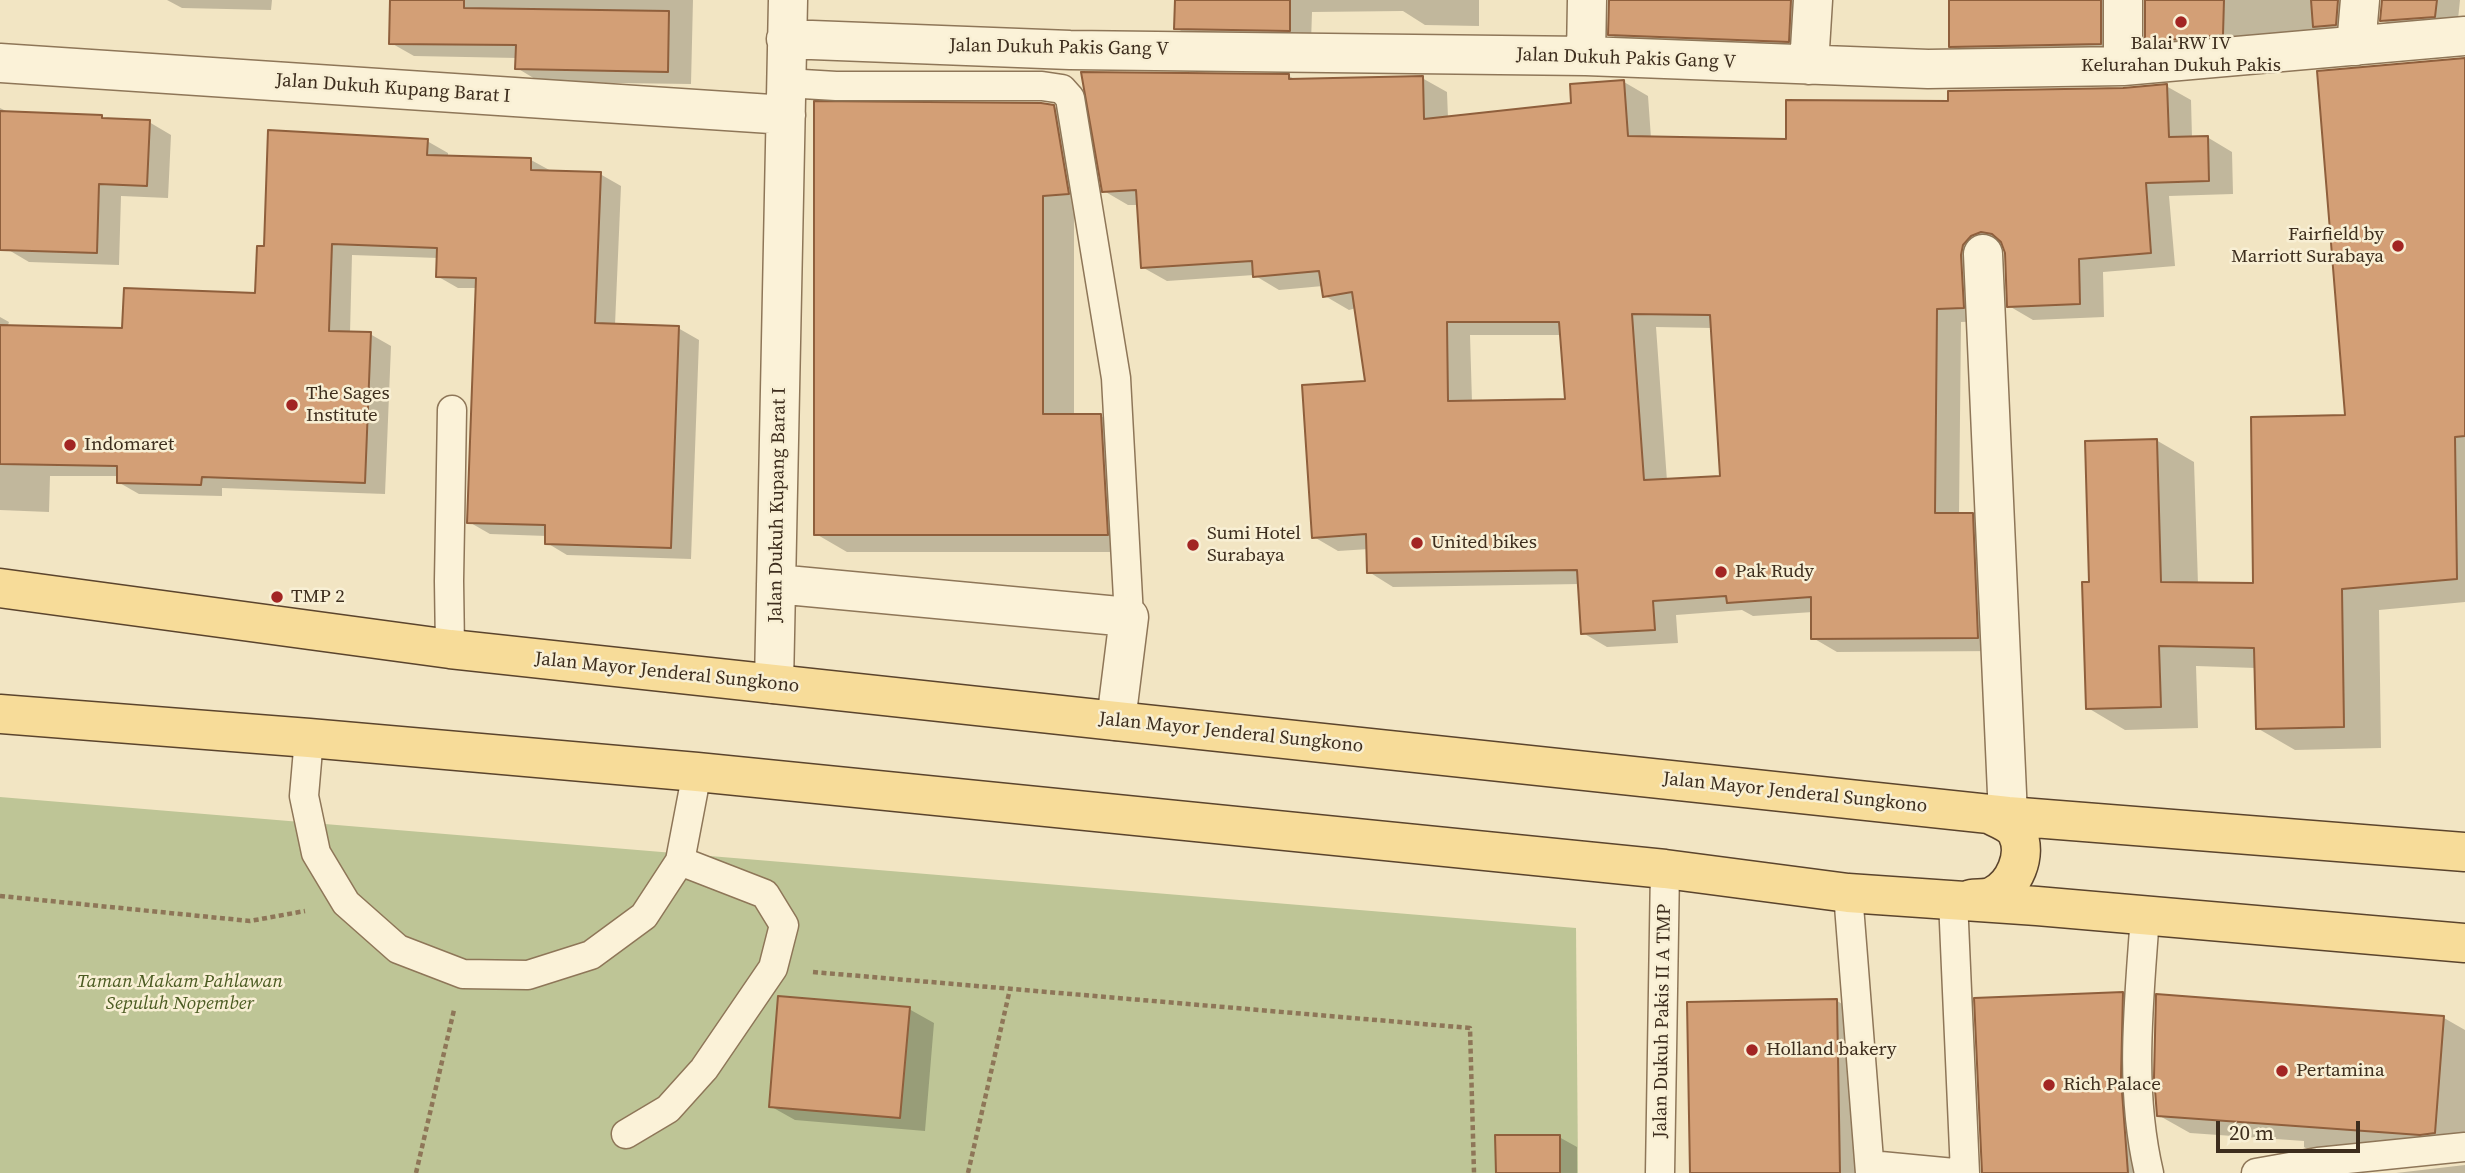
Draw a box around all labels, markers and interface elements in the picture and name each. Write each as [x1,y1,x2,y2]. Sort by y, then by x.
marker: Balai RW IV Kelurahan Dukuh Pakis [2173,14,2189,30]
place label: Balai RW IV Kelurahan Dukuh Pakis [2081,33,2281,77]
street label: Jalan Dukuh Pakis Gang V [949,35,1169,61]
street label: Jalan Dukuh Pakis Gang V [1516,44,1736,74]
street label: Jalan Dukuh Kupang Barat I [275,69,511,109]
place label: Fairfield by Marriott Surabaya [2231,224,2384,268]
marker: Fairfield by Marriott Surabaya [2390,238,2406,254]
place label: The Sages Institute [306,383,390,427]
street label: Jalan Dukuh Kupang Barat I [765,387,791,623]
marker: The Sages Institute [284,397,300,413]
place label: Indomaret [84,434,174,456]
marker: Indomaret [62,437,78,453]
place label: Sumi Hotel Surabaya [1207,523,1301,567]
place label: United bikes [1431,532,1537,554]
marker: United bikes [1409,535,1425,551]
marker: Sumi Hotel Surabaya [1185,537,1201,553]
place label: Pak Rudy [1735,561,1814,583]
marker: Pak Rudy [1713,564,1729,580]
place label: TMP 2 [291,586,345,608]
marker: TMP 2 [269,589,285,605]
street label: Jalan Mayor Jenderal Sungkono [534,648,800,698]
street label: Jalan Mayor Jenderal Sungkono [1098,708,1364,758]
street label: Jalan Mayor Jenderal Sungkono [1662,768,1928,818]
street label: Jalan Dukuh Pakis II A TMP [1650,904,1676,1138]
park label: Taman Makam Pahlawan Sepuluh Nopember [77,971,283,1015]
place label: Holland bakery [1766,1039,1897,1061]
marker: Holland bakery [1744,1042,1760,1058]
place label: Pertamina [2296,1060,2385,1082]
marker: Pertamina [2274,1063,2290,1079]
place label: Rich Palace [2063,1074,2161,1096]
marker: Rich Palace [2041,1077,2057,1093]
scale bar [2220,1106,2364,1150]
text: 20 m [2229,1118,2274,1147]

